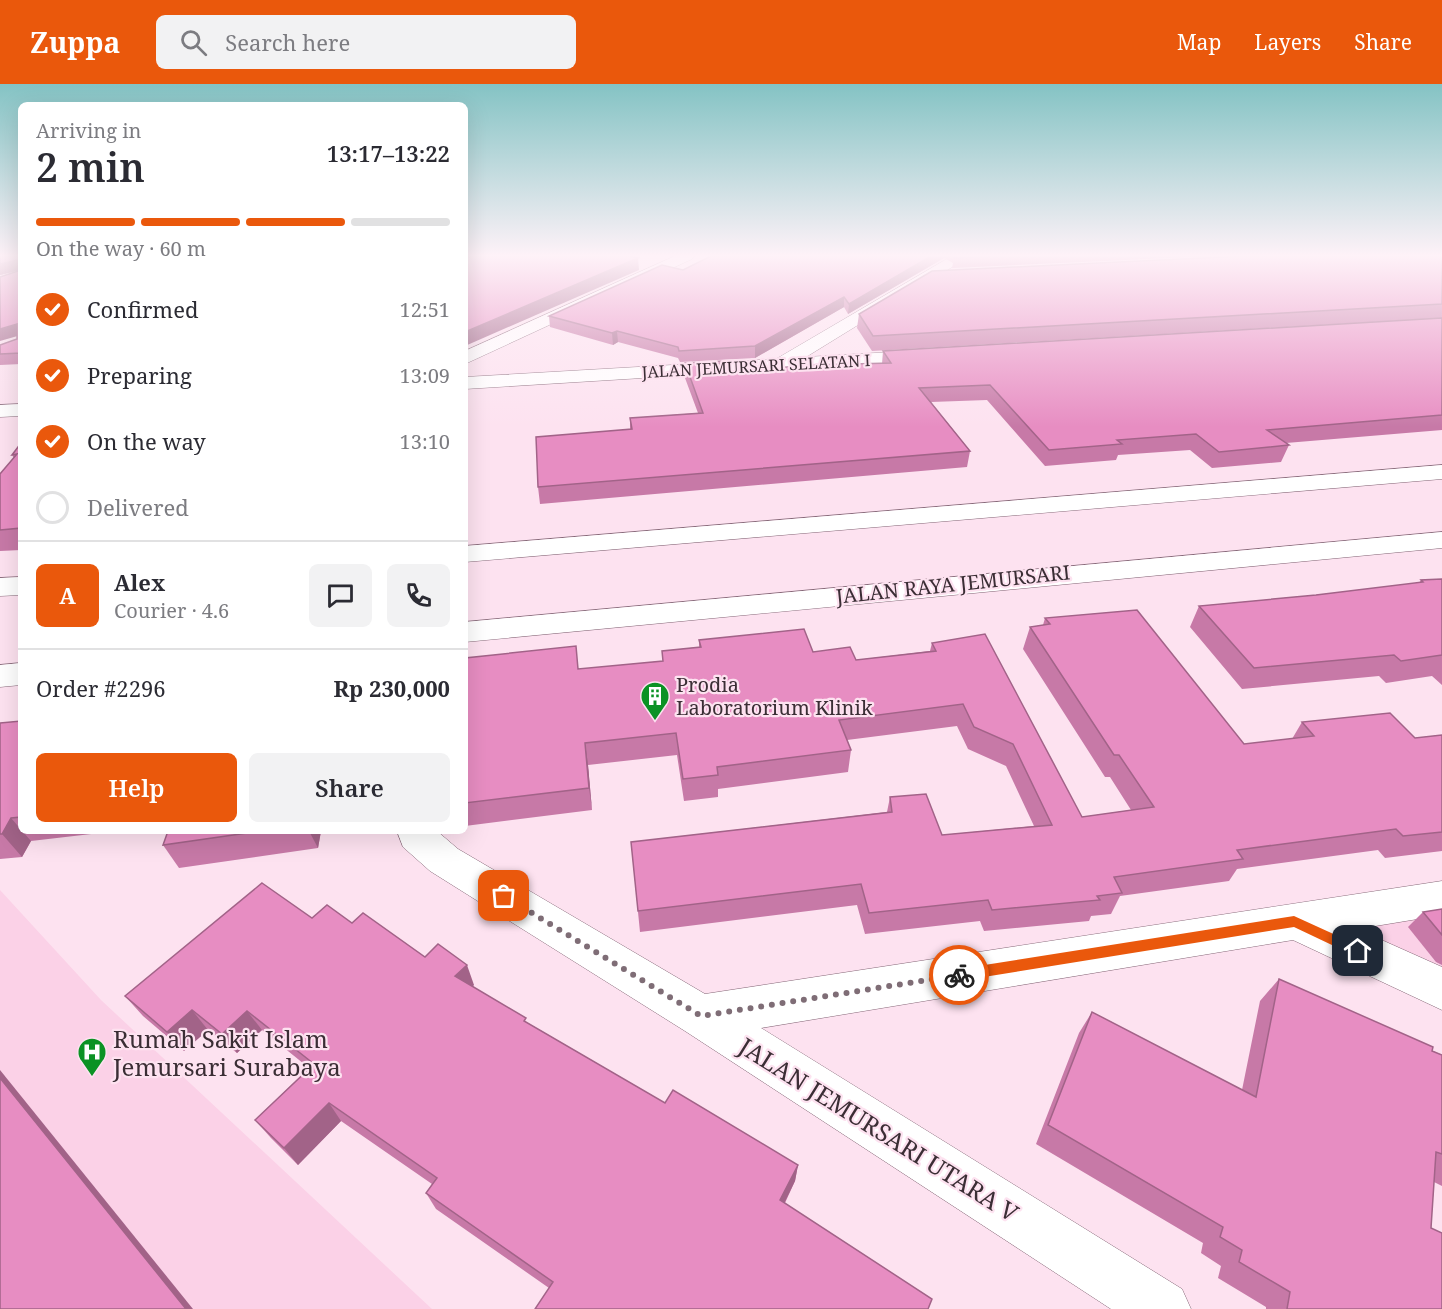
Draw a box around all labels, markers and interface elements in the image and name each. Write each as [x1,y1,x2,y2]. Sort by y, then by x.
search box [156,15,576,69]
text: Zuppa [30,23,120,61]
icon: search [177,26,210,59]
text: Search here [225,27,350,57]
text: Map [1177,28,1221,56]
text: Layers [1254,28,1321,56]
text: Share [1354,28,1412,56]
text: Arriving in [36,117,141,144]
text: 13:17–13:22 [327,138,450,168]
text: 2 min [36,140,145,193]
text: On the way · 60 m [36,235,206,262]
icon: check [36,293,69,326]
text: Confirmed [87,294,198,324]
text: 12:51 [400,296,450,323]
street label: JALAN JEMURSARI SELATAN I [640,349,871,383]
icon: check [36,359,69,392]
text: Preparing [87,360,192,390]
text: 13:09 [400,362,450,389]
icon: check [36,425,69,458]
text: On the way [87,426,206,456]
text: 13:10 [400,428,450,455]
text: Delivered [87,492,189,522]
street label: JALAN RAYA JEMURSARI [834,558,1071,610]
button: chat [309,564,372,627]
button: phone [387,564,450,627]
text: Alex [114,567,165,597]
text: A [59,580,76,610]
text: Courier · 4.6 [114,597,229,624]
place label: Prodia Laboratorium Klinik [676,671,873,721]
text: Order #2296 [36,673,166,703]
text: Rp 230,000 [333,673,450,703]
building icon: Prodia Laboratorium Klinik [639,680,671,722]
button: Help [36,753,237,822]
button: Share [249,753,450,822]
pin [478,870,529,921]
icon: bag [487,879,520,912]
pin [1332,925,1383,976]
icon: home [1341,934,1374,967]
courier [929,945,989,1005]
icon: bike [943,959,976,992]
place label: Rumah Sakit Islam Jemursari Surabaya [112,1022,341,1083]
street label: JALAN JEMURSARI UTARA V [732,1029,1026,1229]
hospital icon: Rumah Sakit Islam Jemursari Surabaya [76,1036,108,1078]

